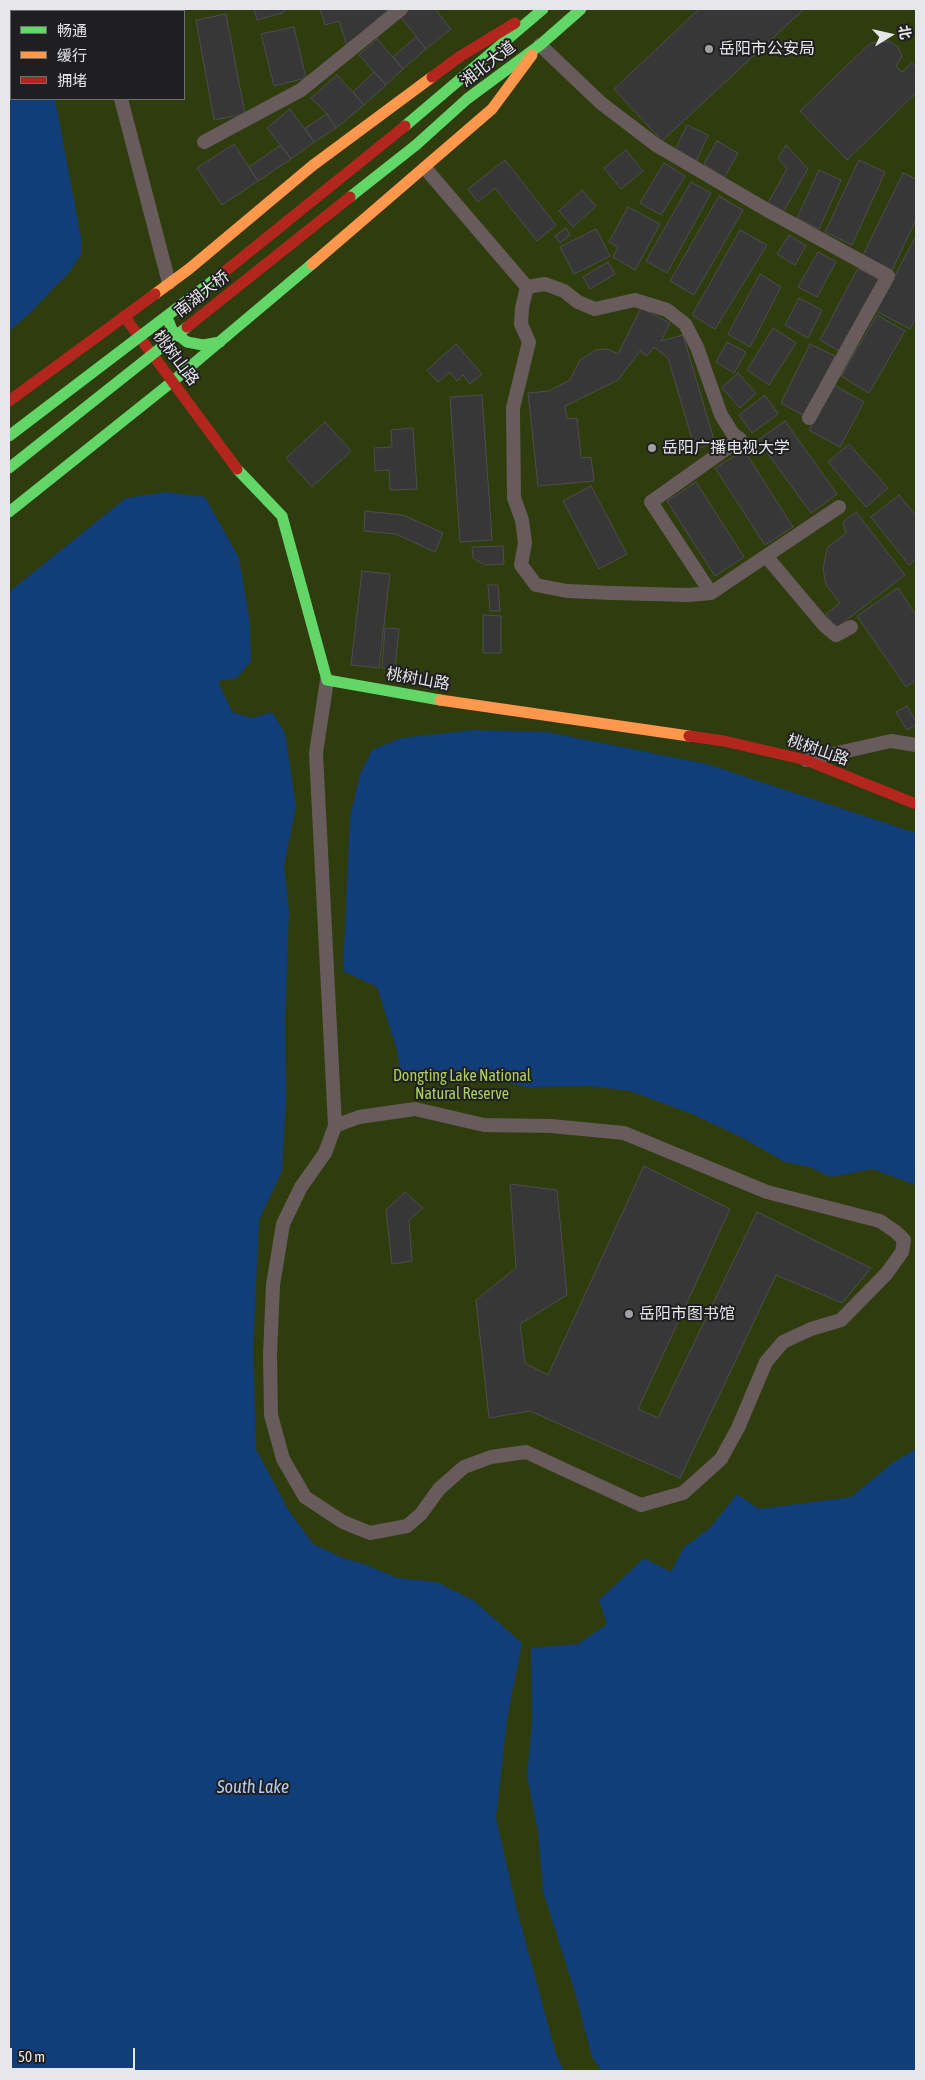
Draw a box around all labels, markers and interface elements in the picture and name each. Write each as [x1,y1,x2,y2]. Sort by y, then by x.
legend [10,10,185,100]
north arrow [865,10,915,60]
text: 畅通 [57,22,87,39]
text: 北 [896,24,914,41]
street label: 湘北大道 [457,37,519,91]
place label: 岳阳市公安局 [719,39,815,59]
marker: 岳阳市公安局 [703,43,715,55]
text: 缓行 [57,47,87,64]
text: 拥堵 [57,72,87,89]
street label: 南湖大桥 [171,267,233,321]
street label: 桃树山路 [149,327,203,389]
place label: 岳阳广播电视大学 [662,438,790,458]
marker: 岳阳广播电视大学 [646,442,658,454]
street label: 桃树山路 [385,664,451,694]
street label: 桃树山路 [785,731,851,769]
park label: Dongting Lake National Natural Reserve [393,1066,531,1104]
place label: 岳阳市图书馆 [639,1304,735,1324]
marker: 岳阳市图书馆 [623,1308,635,1320]
water label: South Lake [217,1776,289,1798]
scale bar [12,2038,138,2070]
text: 50 m [18,2048,45,2065]

